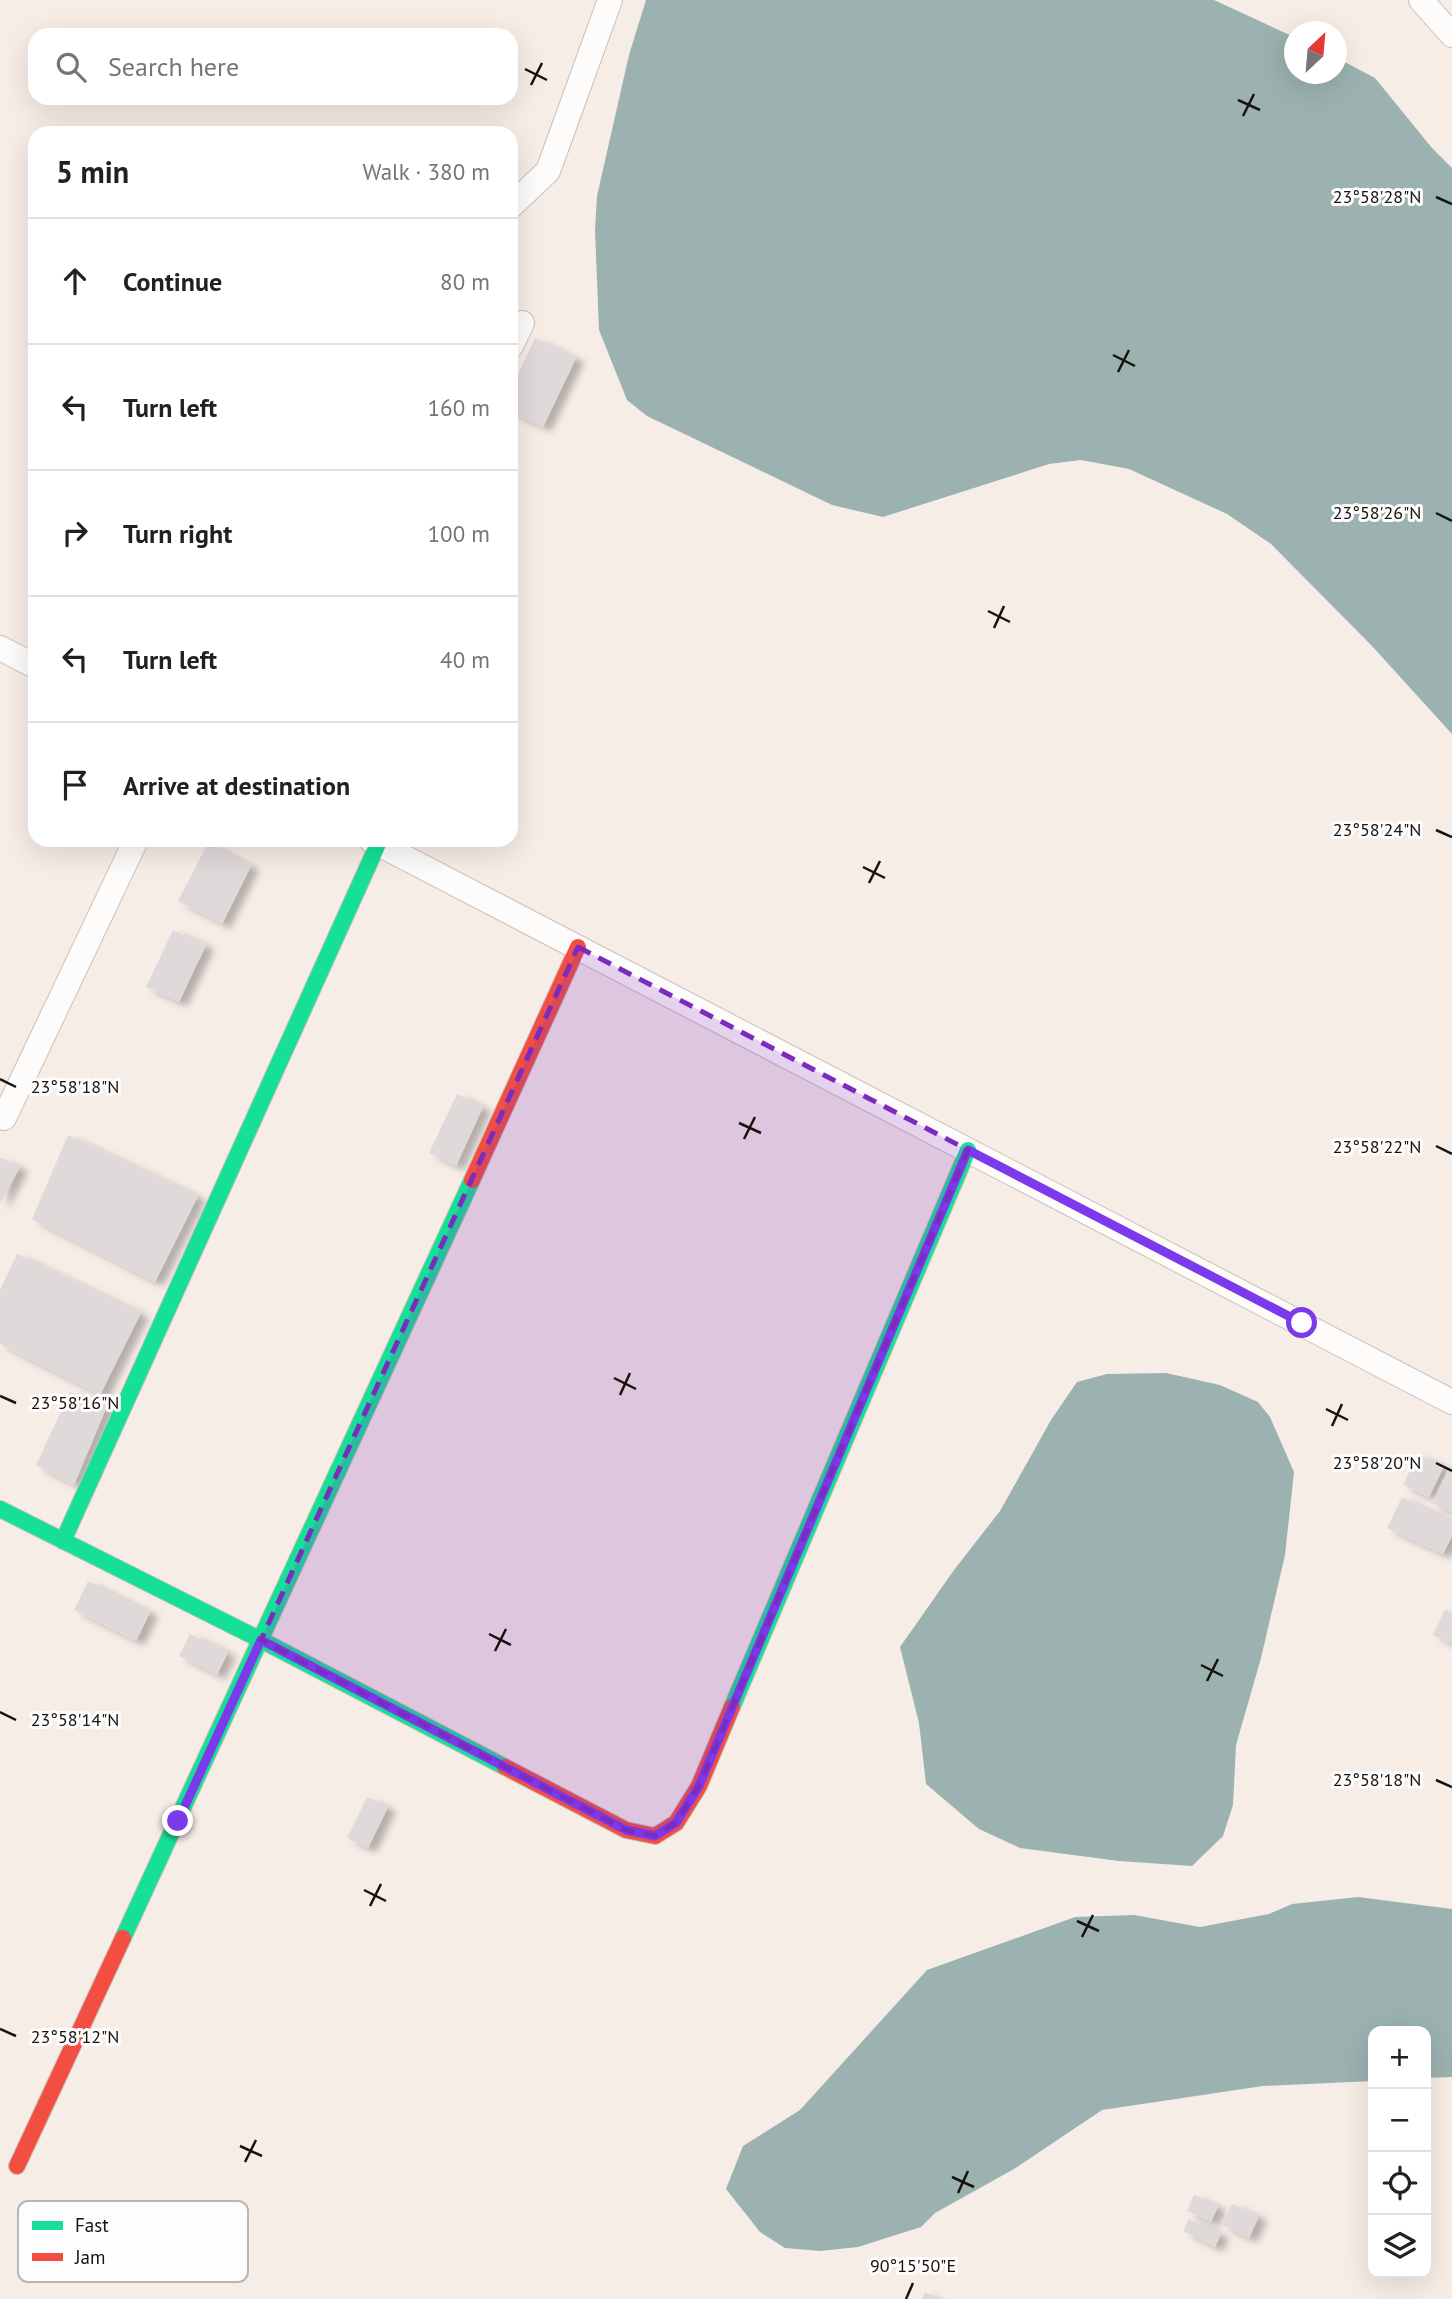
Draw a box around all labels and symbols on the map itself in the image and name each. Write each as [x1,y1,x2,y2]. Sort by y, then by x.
north arrow [1284,21,1347,84]
text: 23°58'28"N [1333,185,1421,208]
text: 23°58'26"N [1333,501,1421,524]
text: 23°58'24"N [1333,818,1421,841]
text: 23°58'18"N [31,1075,119,1098]
text: 23°58'22"N [1333,1135,1421,1158]
route start [1286,1307,1317,1338]
text: 23°58'16"N [31,1391,119,1414]
text: 23°58'20"N [1333,1451,1421,1474]
text: 23°58'14"N [31,1708,119,1731]
text: 23°58'18"N [1333,1768,1421,1791]
route end [162,1805,193,1836]
text: 23°58'12"N [31,2025,119,2048]
legend [18,2201,248,2282]
text: Fast [75,2213,109,2237]
text: Jam [74,2245,105,2269]
text: 90°15'50"E [870,2254,956,2277]

